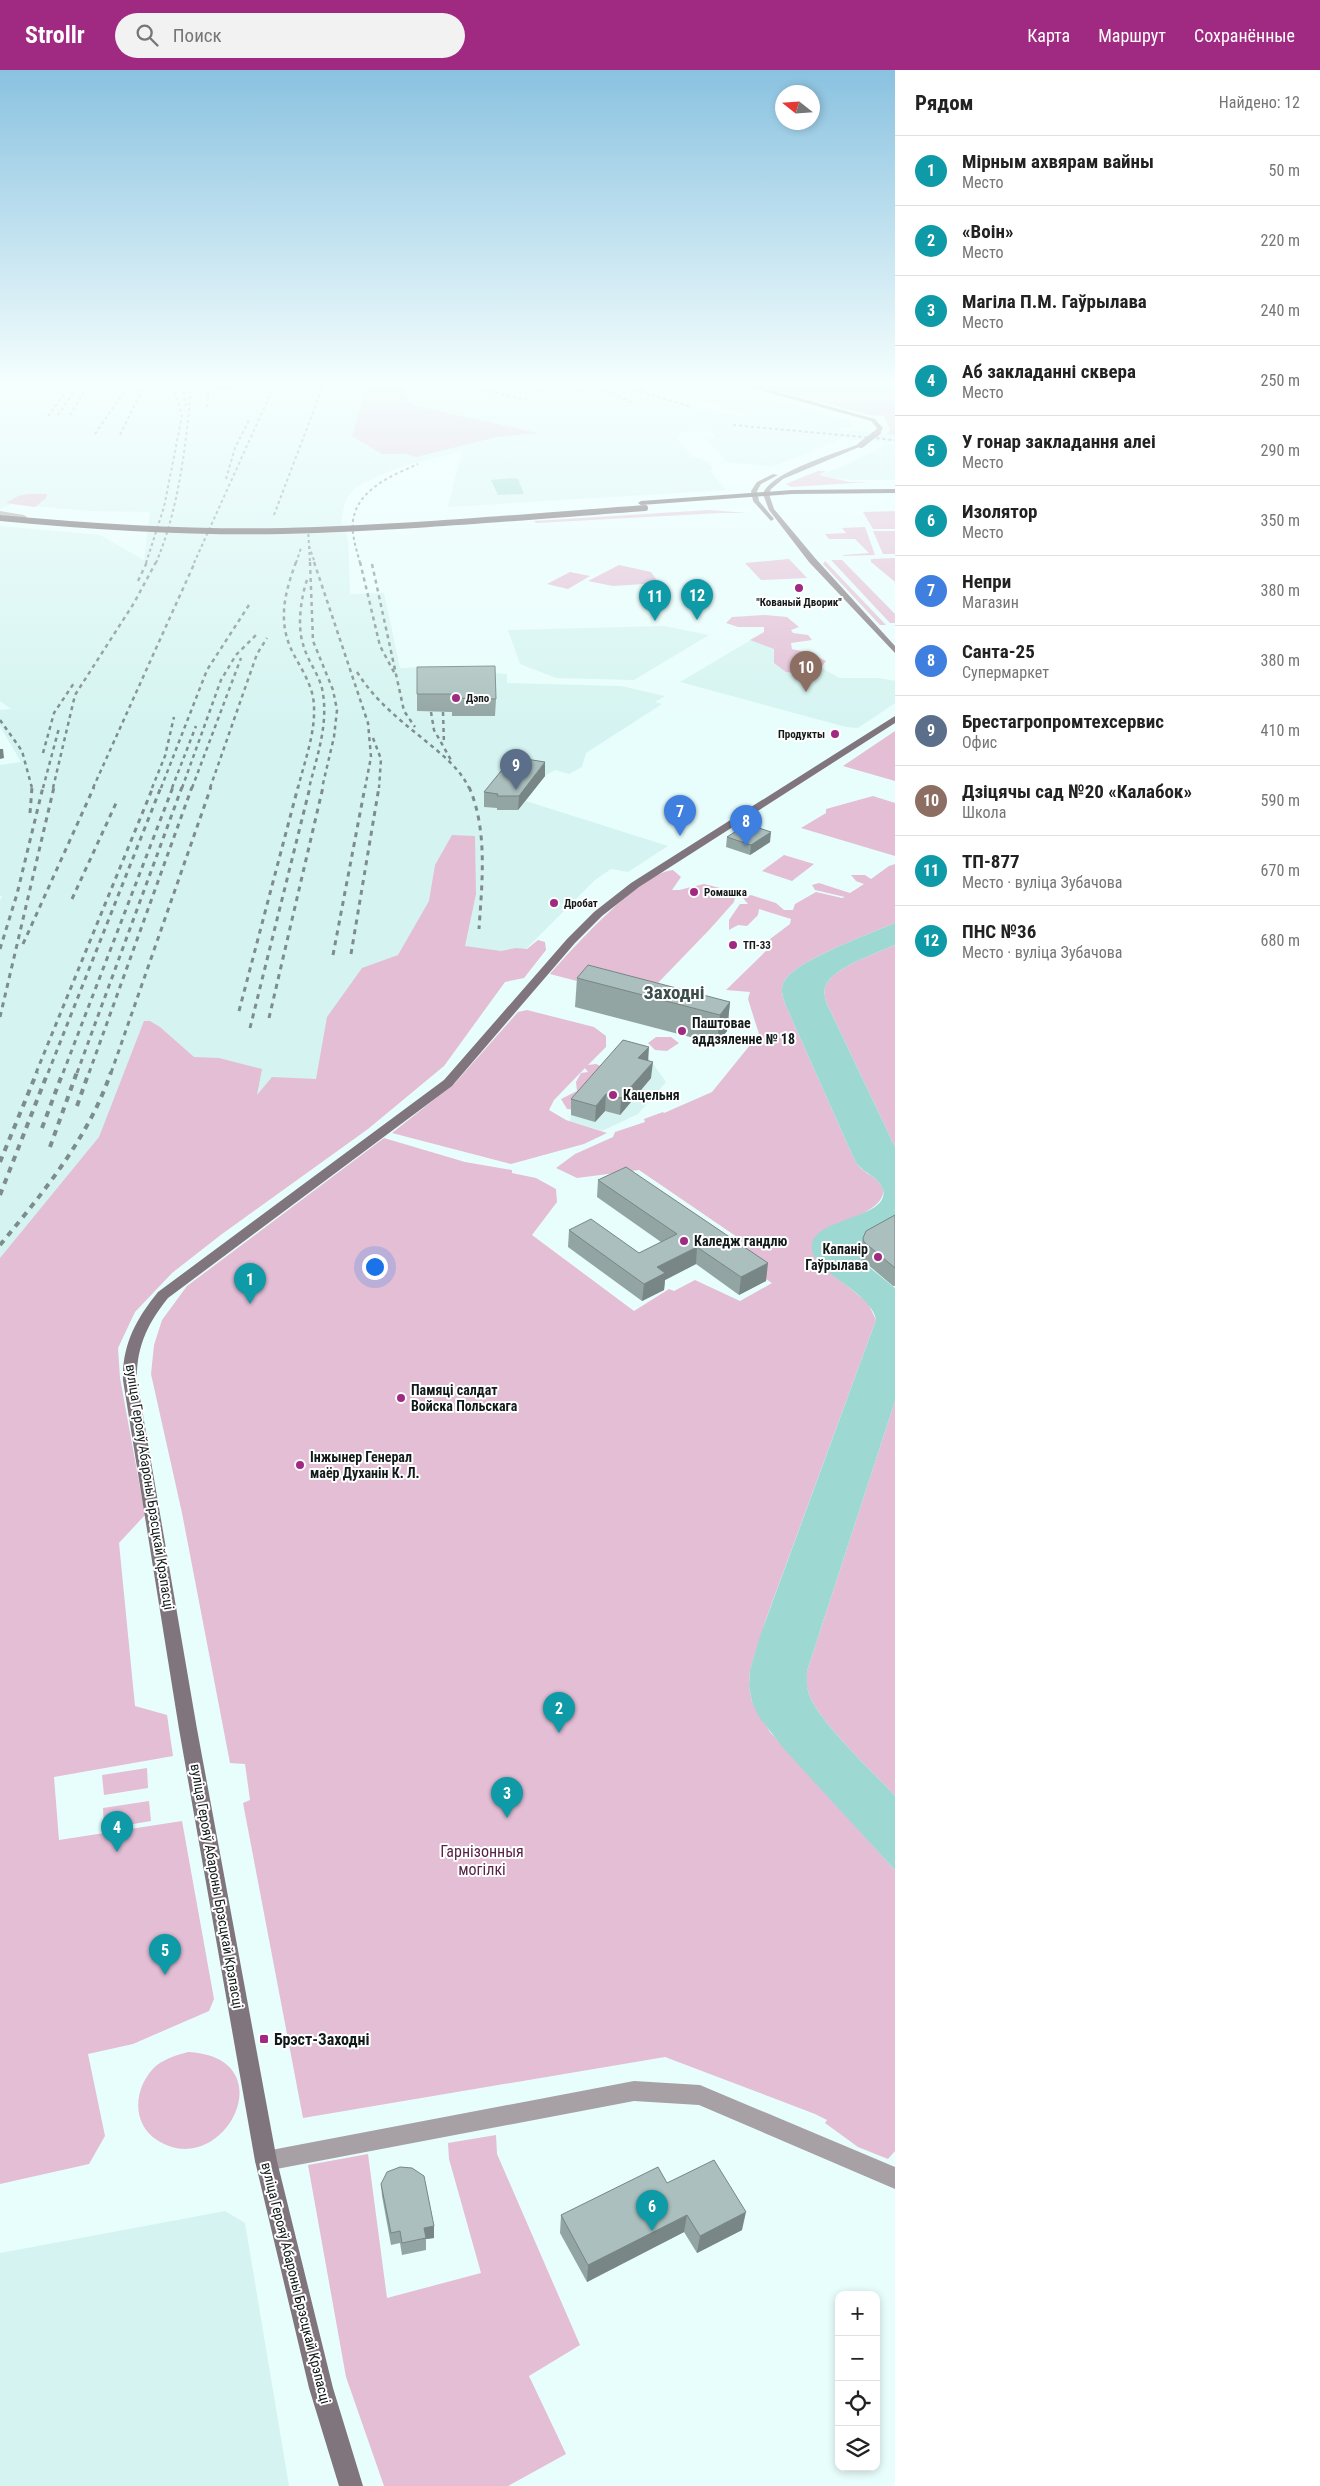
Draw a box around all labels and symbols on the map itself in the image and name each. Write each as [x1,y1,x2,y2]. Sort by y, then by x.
north arrow [775,85,820,130]
pin: 12 [681,579,713,620]
pin: 11 [639,580,671,621]
marker: "Кованый Дворик" [793,582,805,594]
place label: "Кованый Дворик" [756,596,842,609]
pin: 10 [790,651,822,692]
marker: Дэпо [450,692,462,704]
place label: Дэпо [466,692,490,705]
place label: Продукты [778,728,825,741]
marker: Продукты [829,728,841,740]
pin: 9 [500,749,532,790]
pin: 7 [664,795,696,836]
pin: 8 [730,805,762,846]
marker: Ромашка [688,886,700,898]
place label: Ромашка [704,886,747,899]
marker: Дробат [548,897,560,909]
place label: Дробат [564,897,598,910]
marker: ТП-33 [727,939,739,951]
place label: ТП-33 [743,939,771,952]
district label: Заходні [643,981,705,1004]
place label: Паштовае аддзяленне № 18 [692,1015,795,1047]
marker: Паштовае аддзяленне № 18 [676,1025,688,1037]
place label: Кацельня [623,1087,680,1103]
marker: Кацельня [607,1089,619,1101]
place label: Каледж гандлю [694,1233,788,1249]
marker: Каледж гандлю [678,1235,690,1247]
place label: Капанір Гаўрылава [805,1241,868,1273]
marker: Капанір Гаўрылава [872,1251,884,1263]
your location [362,1254,388,1280]
pin: 1 [234,1263,266,1304]
street label: вуліца Герояў Абароны Брэсцкай Крэпасці [123,1363,177,1611]
place label: Памяці салдат Войска Польскага [411,1382,518,1414]
marker: Памяці салдат Войска Польскага [395,1392,407,1404]
place label: Інжынер Генерал маёр Духанін К. Л. [310,1449,420,1481]
marker: Інжынер Генерал маёр Духанін К. Л. [294,1459,306,1471]
pin: 2 [543,1692,575,1733]
street label: вуліца Герояў Абароны Брэсцкай Крэпасці [188,1762,246,2010]
pin: 3 [491,1777,523,1818]
pin: 4 [101,1811,133,1852]
park label: Гарнізонныя могілкі [440,1842,524,1879]
pin: 5 [149,1934,181,1975]
place label: Брэст-Заходні [274,2030,369,2049]
marker: Брэст-Заходні [258,2033,270,2045]
street label: вуліца Герояў Абароны Брэсцкай Крэпасці [258,2161,334,2405]
pin: 6 [636,2190,668,2231]

